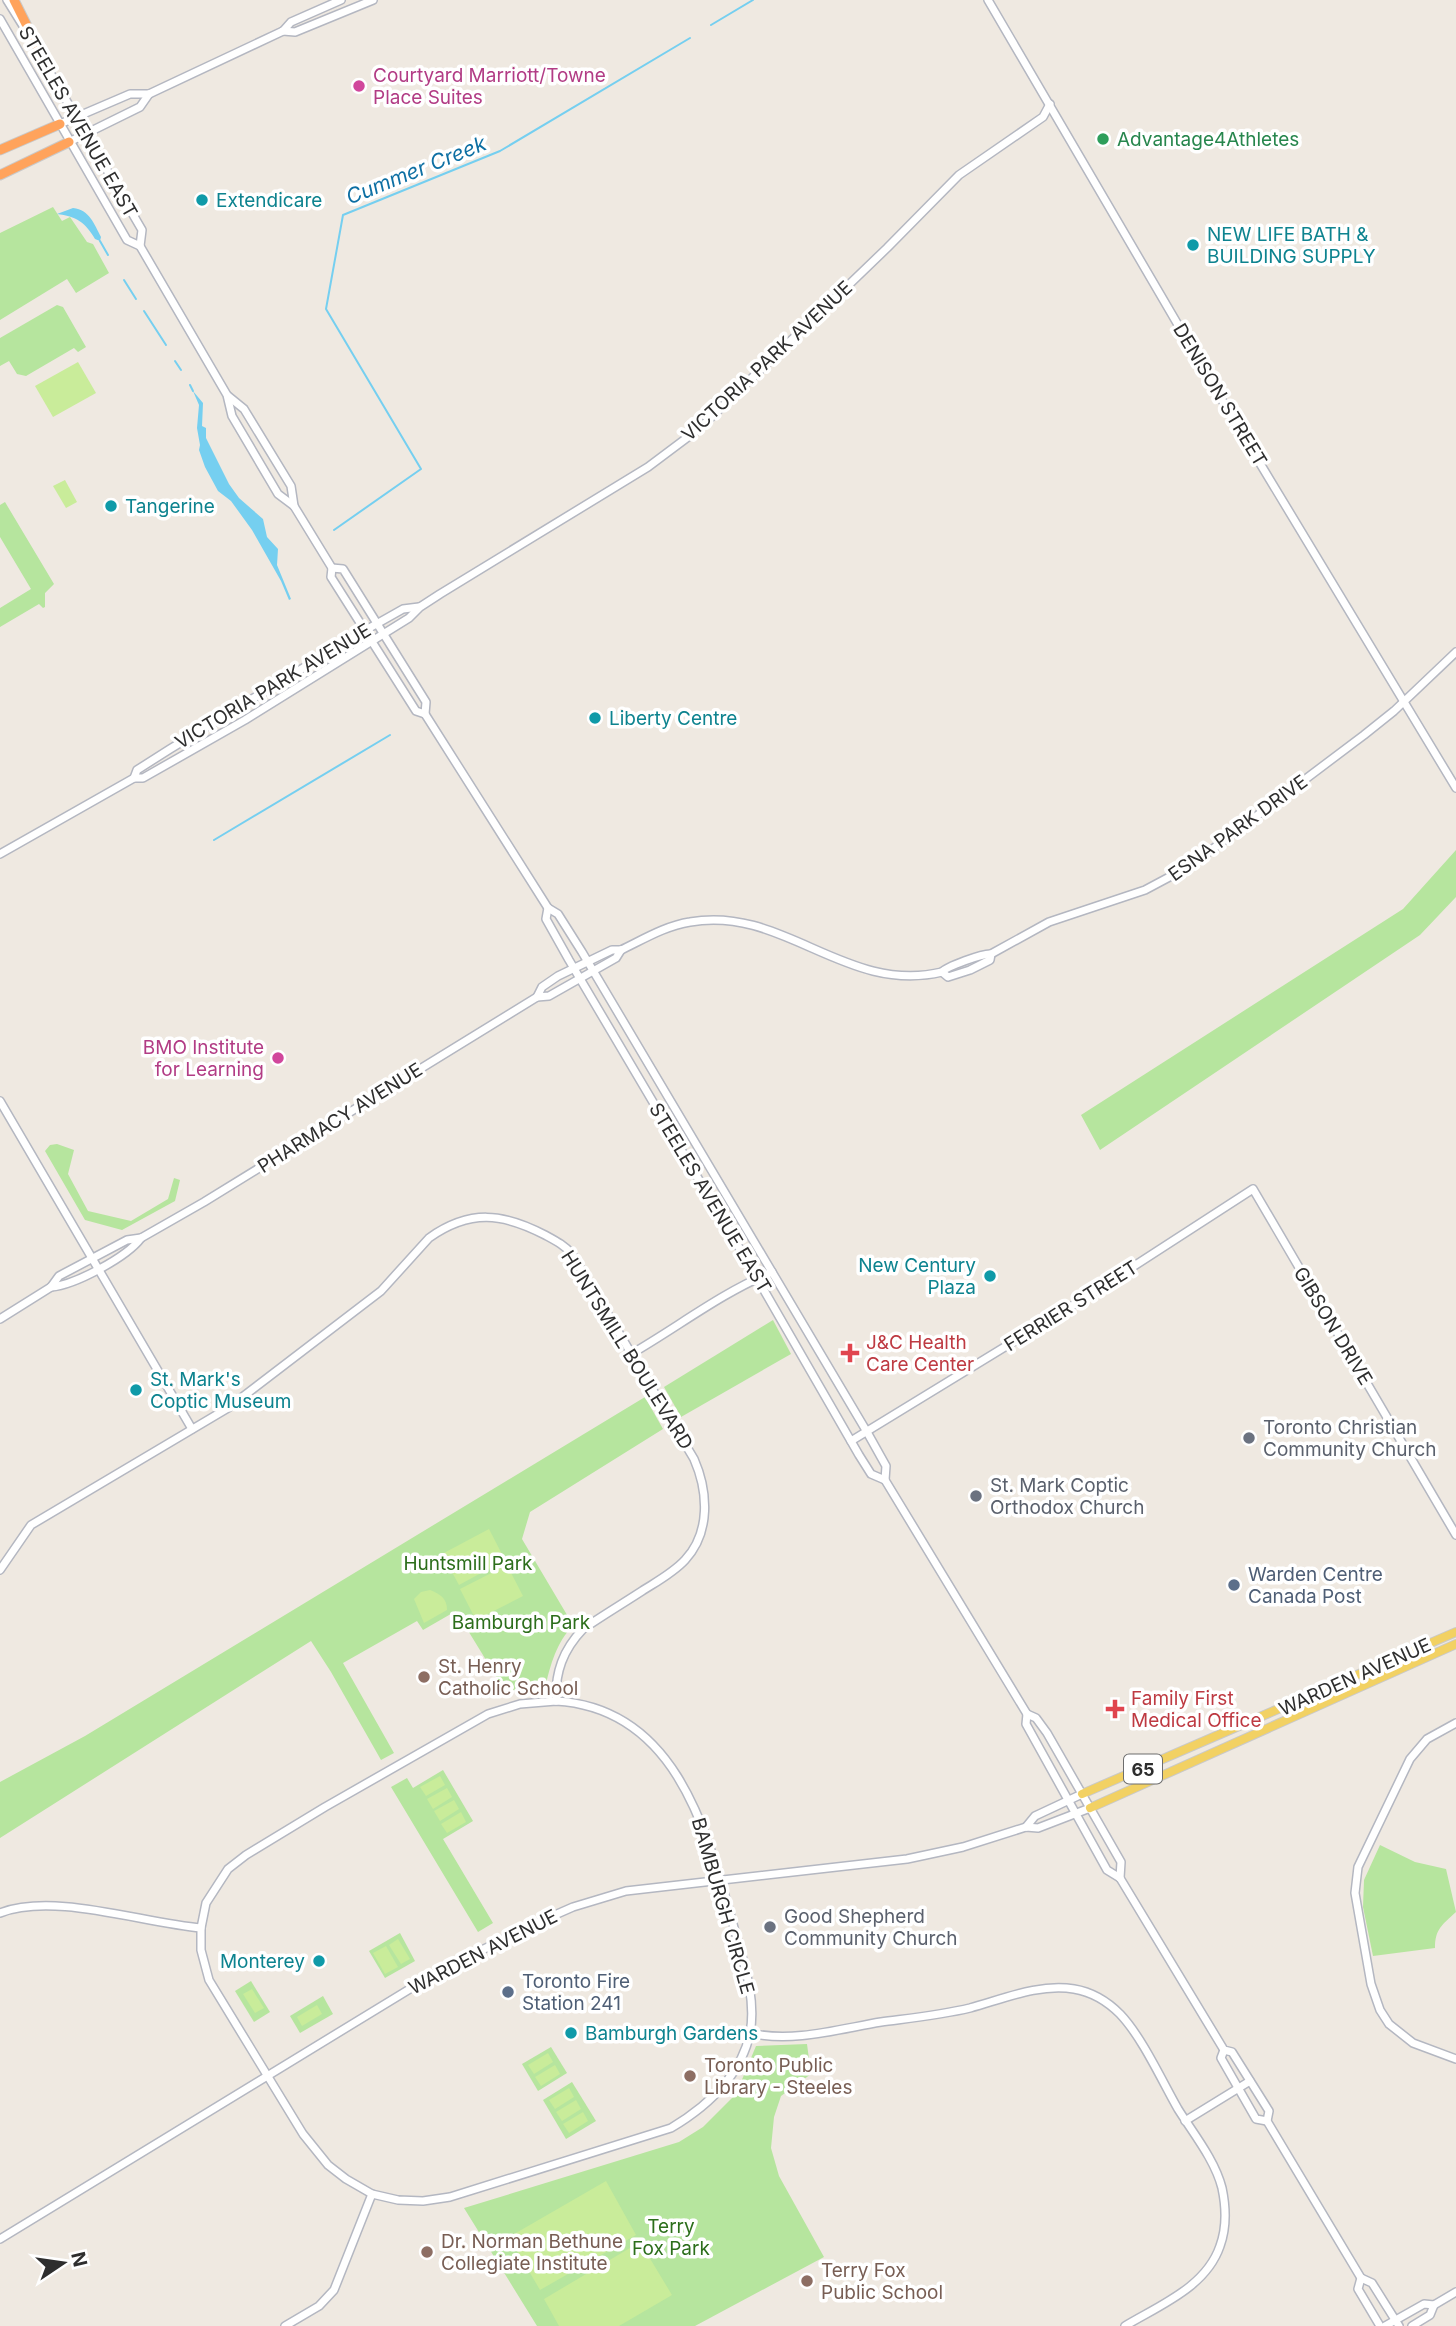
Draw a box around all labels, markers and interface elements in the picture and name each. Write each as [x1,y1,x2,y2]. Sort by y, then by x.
street label: STEELES AVENUE EAST [14,22,142,222]
place label: Courtyard Marriott/Towne Place Suites [373,64,606,109]
marker: Courtyard Marriott/Towne Place Suites [351,78,367,94]
place label: Advantage4Athletes [1117,128,1299,151]
water label: Cummer Creek [342,130,490,210]
marker: Advantage4Athletes [1095,131,1111,147]
place label: Extendicare [216,189,322,212]
marker: Extendicare [194,192,210,208]
place label: NEW LIFE BATH & BUILDING SUPPLY [1207,223,1376,268]
marker: NEW LIFE BATH & BUILDING SUPPLY [1185,237,1201,253]
street label: VICTORIA PARK AVENUE [677,276,857,446]
street label: DENISON STREET [1168,319,1272,471]
place label: Tangerine [125,495,215,518]
marker: Tangerine [103,498,119,514]
street label: VICTORIA PARK AVENUE [171,618,375,754]
place label: Liberty Centre [609,707,737,730]
marker: Liberty Centre [587,710,603,726]
street label: ESNA PARK DRIVE [1164,770,1312,886]
place label: BMO Institute for Learning [143,1036,264,1081]
marker: BMO Institute for Learning [270,1050,286,1066]
street label: PHARMACY AVENUE [254,1058,426,1178]
street label: STEELES AVENUE EAST [644,1099,776,1297]
street label: HUNTSMILL BOULEVARD [556,1246,698,1454]
place label: New Century Plaza [858,1254,976,1299]
street label: FERRIER STREET [1000,1256,1142,1356]
street label: GIBSON DRIVE [1289,1263,1377,1389]
marker: New Century Plaza [982,1268,998,1284]
place label: J&C Health Care Center [866,1331,974,1376]
marker: J&C Health Care Center [840,1343,860,1363]
place label: St. Mark's Coptic Museum [150,1368,291,1413]
marker: St. Mark's Coptic Museum [128,1382,144,1398]
place label: Toronto Christian Community Church [1263,1416,1437,1461]
marker: Toronto Christian Community Church [1241,1430,1257,1446]
place label: St. Mark Coptic Orthodox Church [990,1474,1144,1519]
marker: St. Mark Coptic Orthodox Church [968,1488,984,1504]
park label: Huntsmill Park [403,1552,533,1575]
place label: Warden Centre Canada Post [1248,1563,1383,1608]
marker: Warden Centre Canada Post [1226,1577,1242,1593]
park label: Bamburgh Park [452,1611,591,1634]
street label: WARDEN AVENUE [1275,1633,1435,1721]
place label: St. Henry Catholic School [438,1655,578,1700]
marker: St. Henry Catholic School [416,1669,432,1685]
place label: Family First Medical Office [1131,1687,1262,1732]
marker: Family First Medical Office [1105,1699,1125,1719]
road number: 65 [1124,1754,1162,1784]
street label: BAMBURGH CIRCLE [687,1815,759,1997]
street label: WARDEN AVENUE [405,1905,561,1999]
place label: Good Shepherd Community Church [784,1905,958,1950]
marker: Good Shepherd Community Church [762,1919,778,1935]
place label: Monterey [220,1950,305,1973]
marker: Monterey [311,1953,327,1969]
place label: Toronto Fire Station 241 [522,1970,630,2015]
marker: Toronto Fire Station 241 [500,1984,516,2000]
place label: Bamburgh Gardens [585,2022,758,2045]
marker: Bamburgh Gardens [563,2025,579,2041]
place label: Toronto Public Library - Steeles [704,2054,852,2099]
marker: Toronto Public Library - Steeles [682,2068,698,2084]
park label: Terry Fox Park [632,2215,710,2260]
north arrow [28,2228,98,2298]
place label: Dr. Norman Bethune Collegiate Institute [441,2230,623,2275]
marker: Dr. Norman Bethune Collegiate Institute [419,2244,435,2260]
text: N [66,2250,92,2269]
place label: Terry Fox Public School [821,2259,943,2304]
marker: Terry Fox Public School [799,2273,815,2289]

